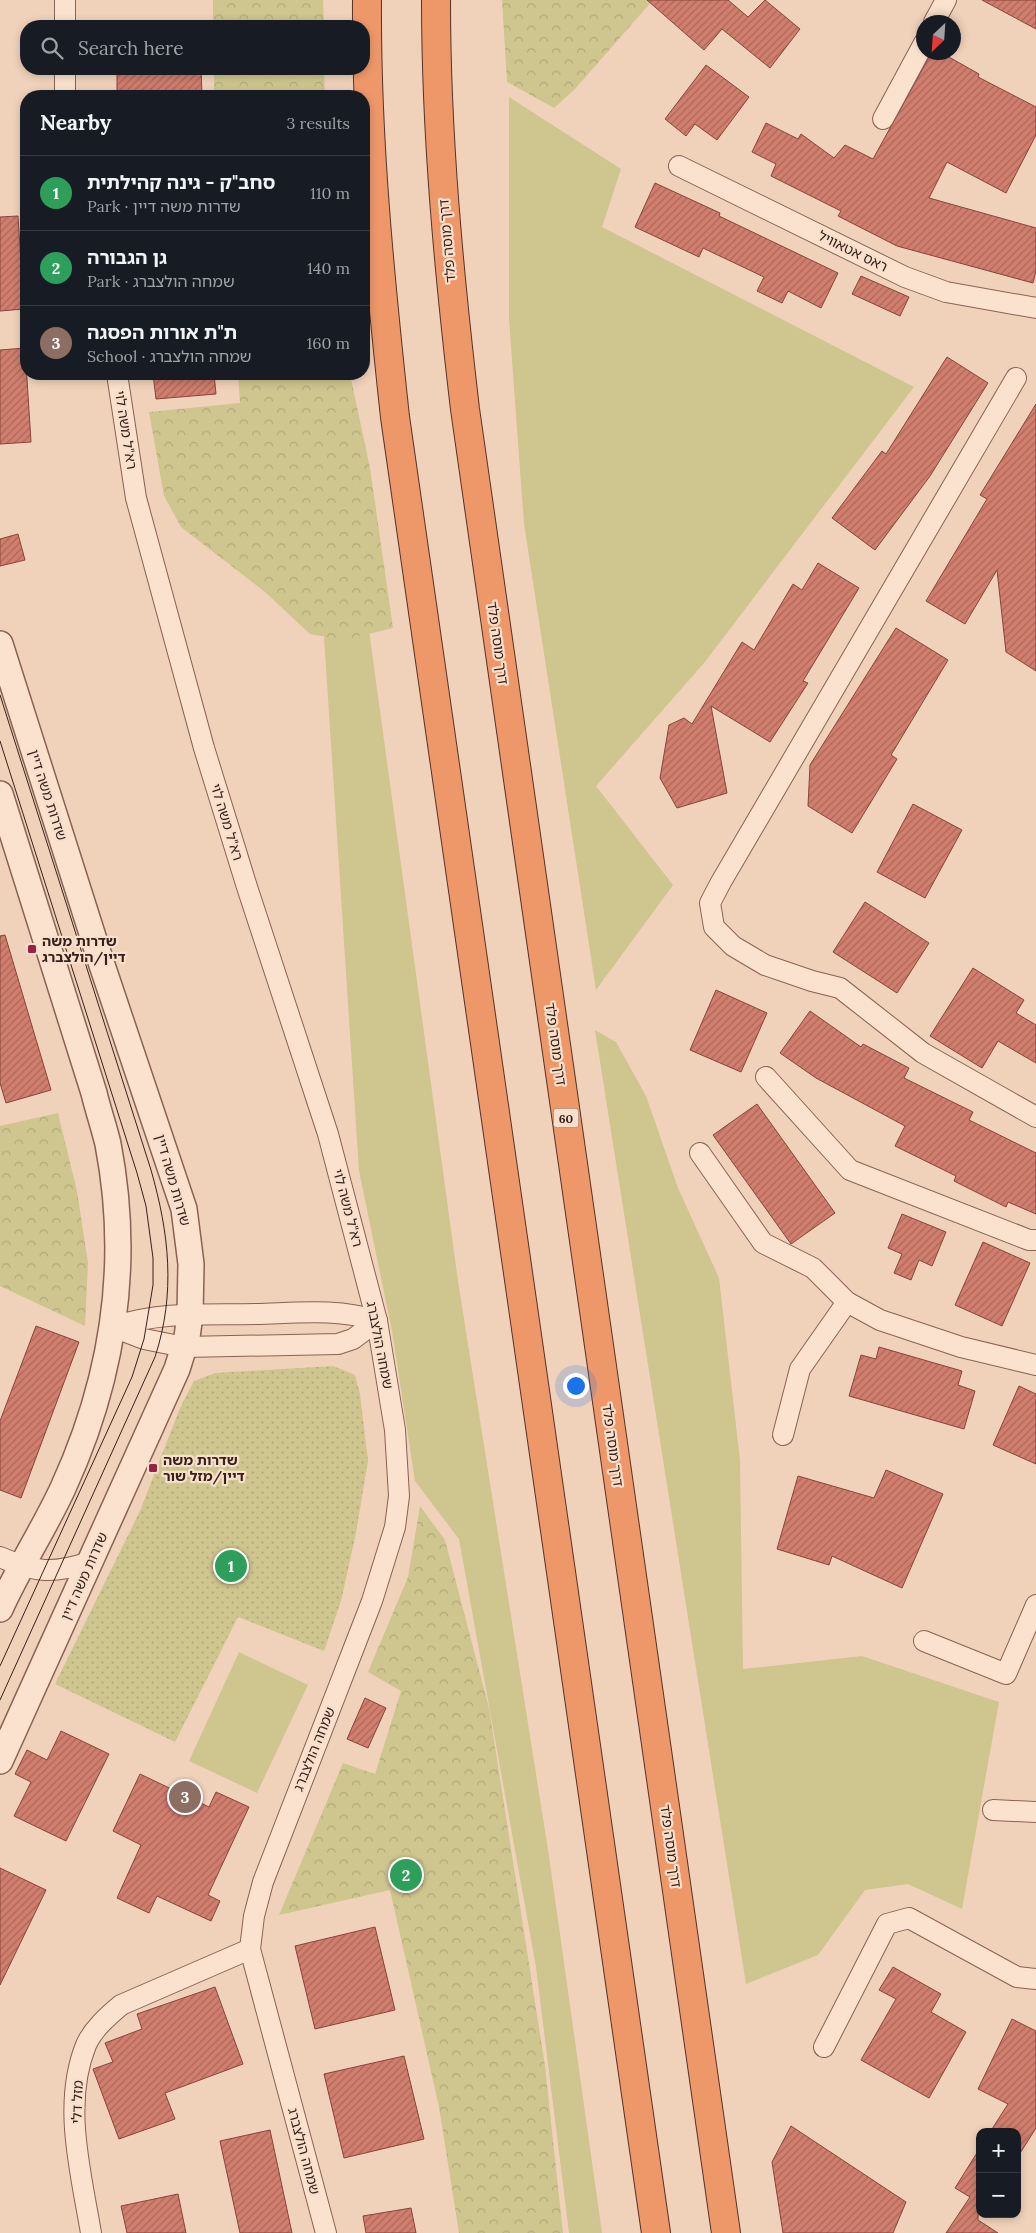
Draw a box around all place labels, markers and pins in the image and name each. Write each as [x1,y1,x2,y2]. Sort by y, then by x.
place label: שדרות משה דיין/הולצברג [42,932,125,966]
marker: שדרות משה דיין/הולצברג [26,943,38,955]
place label: שדרות משה דיין/מזל שור [163,1451,245,1485]
marker: שדרות משה דיין/מזל שור [147,1462,159,1474]
pin: 1 [215,1547,247,1585]
pin: 3 [169,1778,201,1816]
pin: 2 [390,1856,422,1894]

